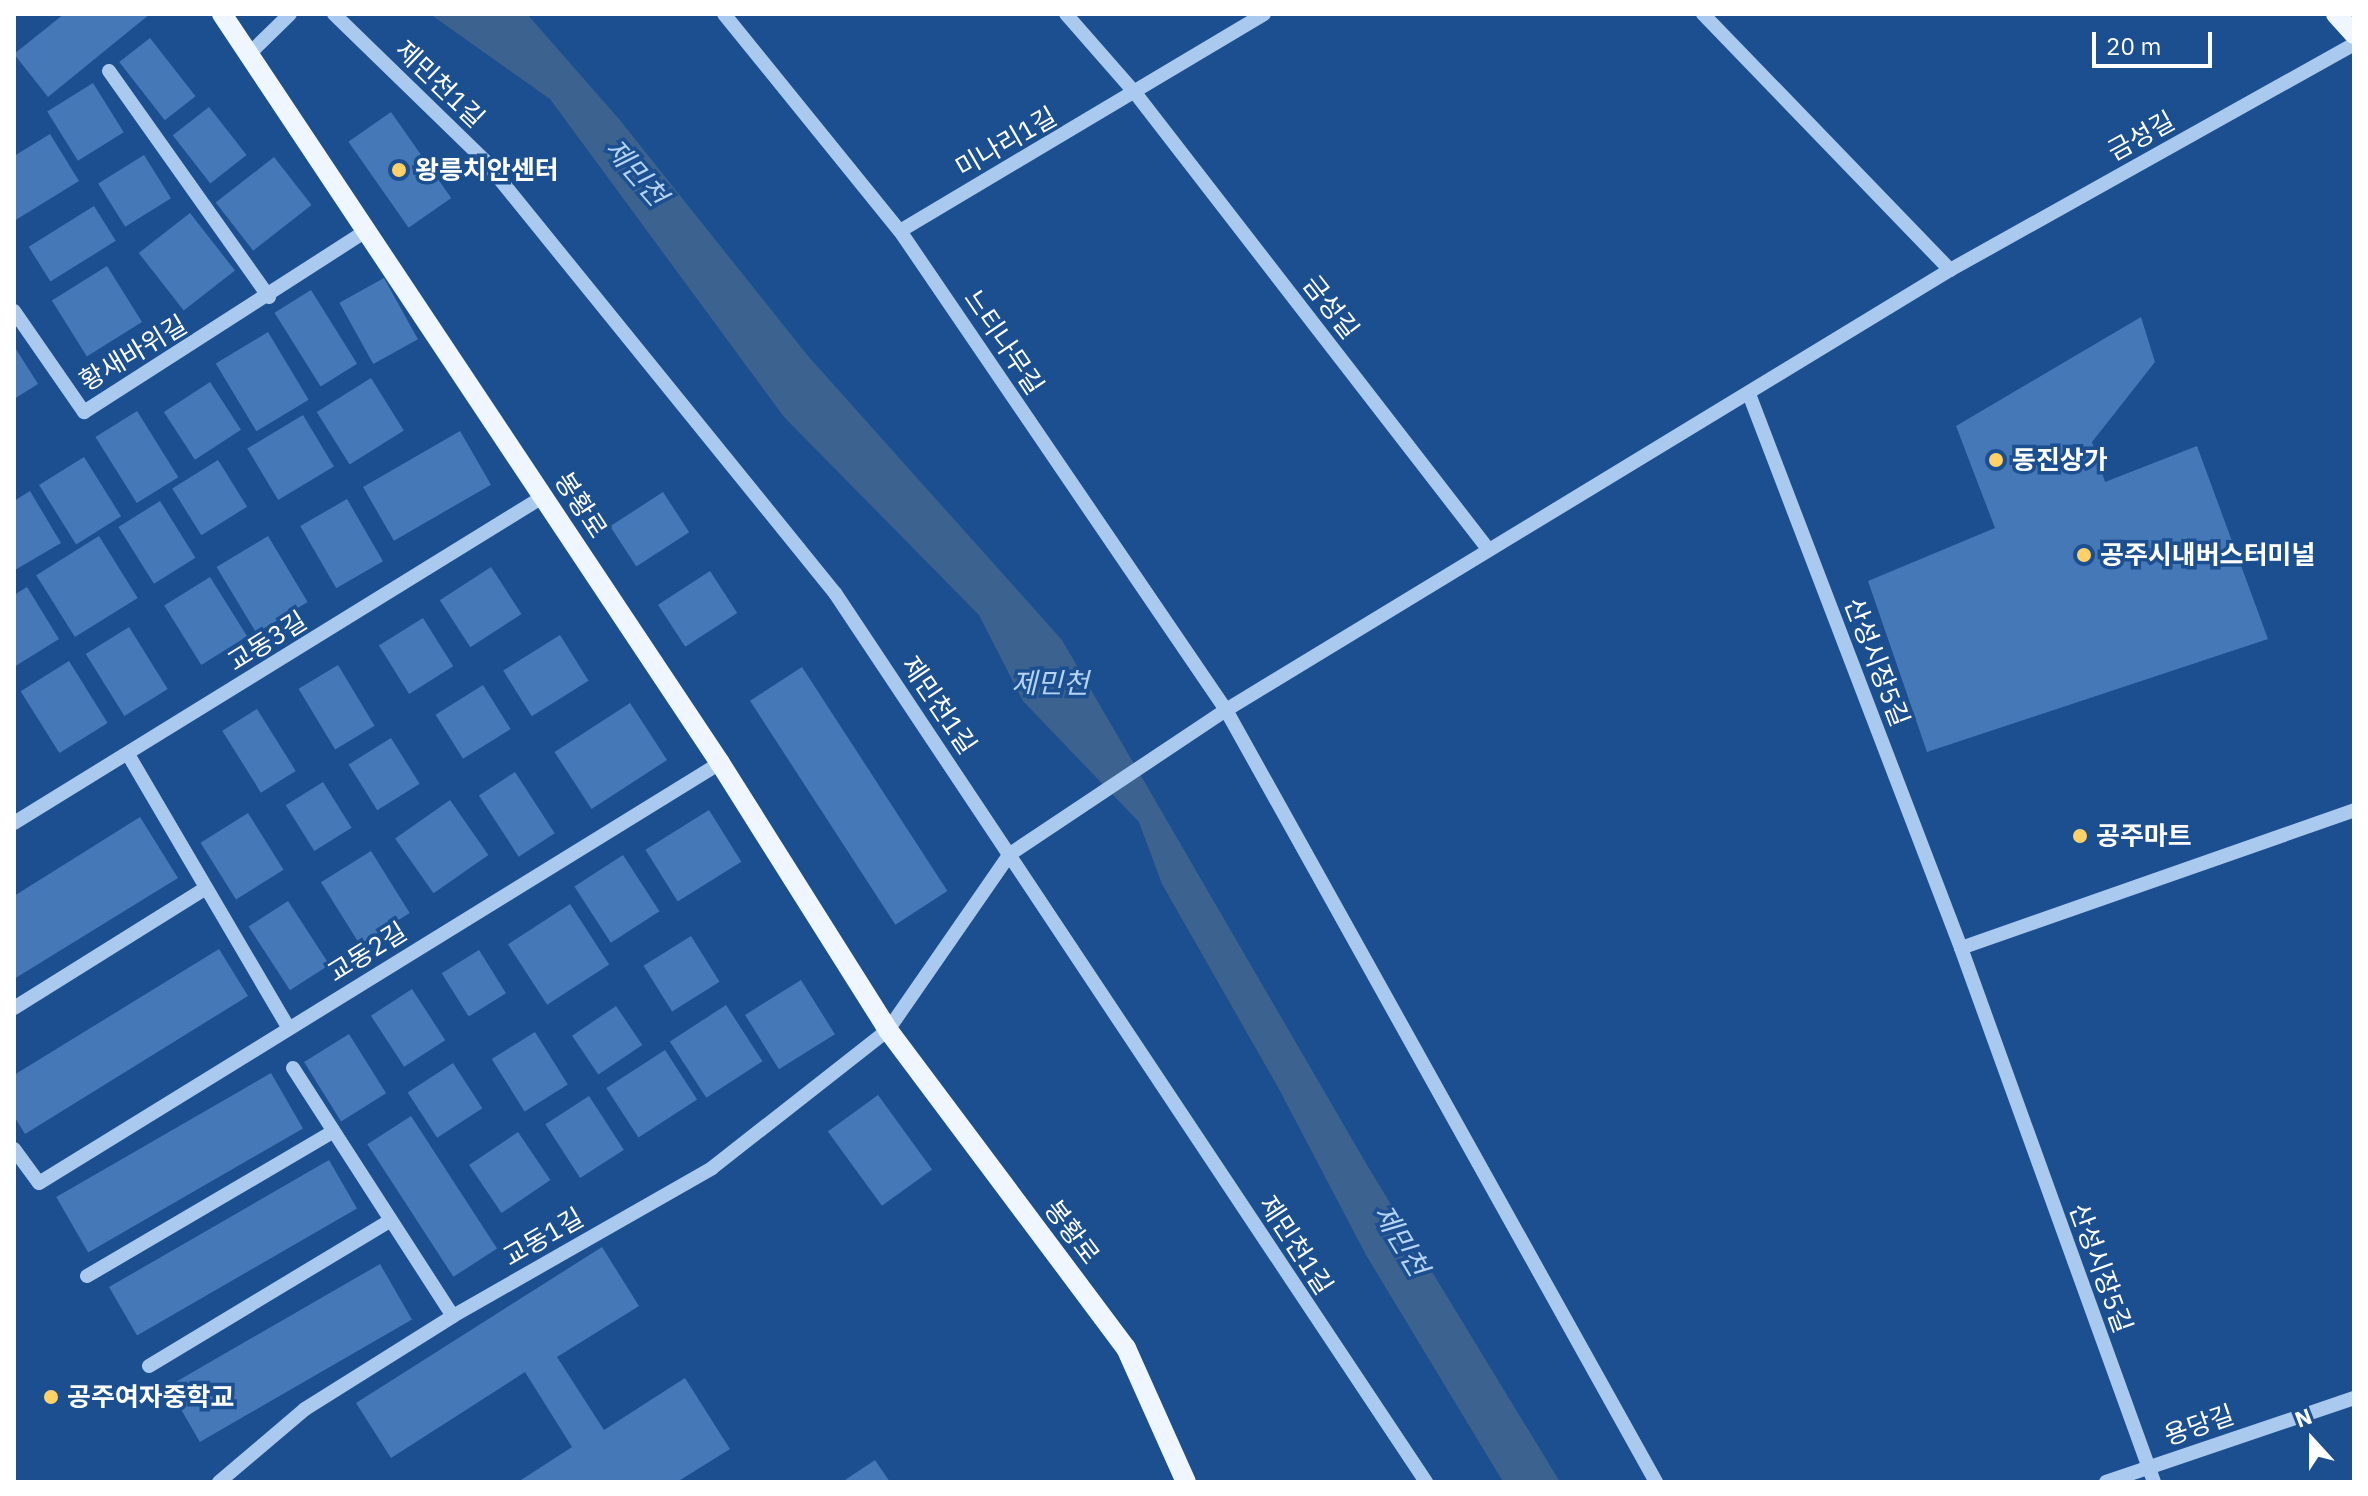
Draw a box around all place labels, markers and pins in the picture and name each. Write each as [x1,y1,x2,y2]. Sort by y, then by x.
place label: 왕릉치안센터 [415,154,559,186]
marker: 왕릉치안센터 [390,161,408,179]
place label: 동진상가 [2012,444,2108,476]
marker: 동진상가 [1987,451,2005,469]
place label: 공주시내버스터미널 [2100,539,2315,571]
marker: 공주시내버스터미널 [2075,546,2093,564]
place label: 공주마트 [2096,820,2192,852]
marker: 공주마트 [2071,827,2089,845]
place label: 공주여자중학교 [67,1381,234,1413]
marker: 공주여자중학교 [42,1388,60,1406]

